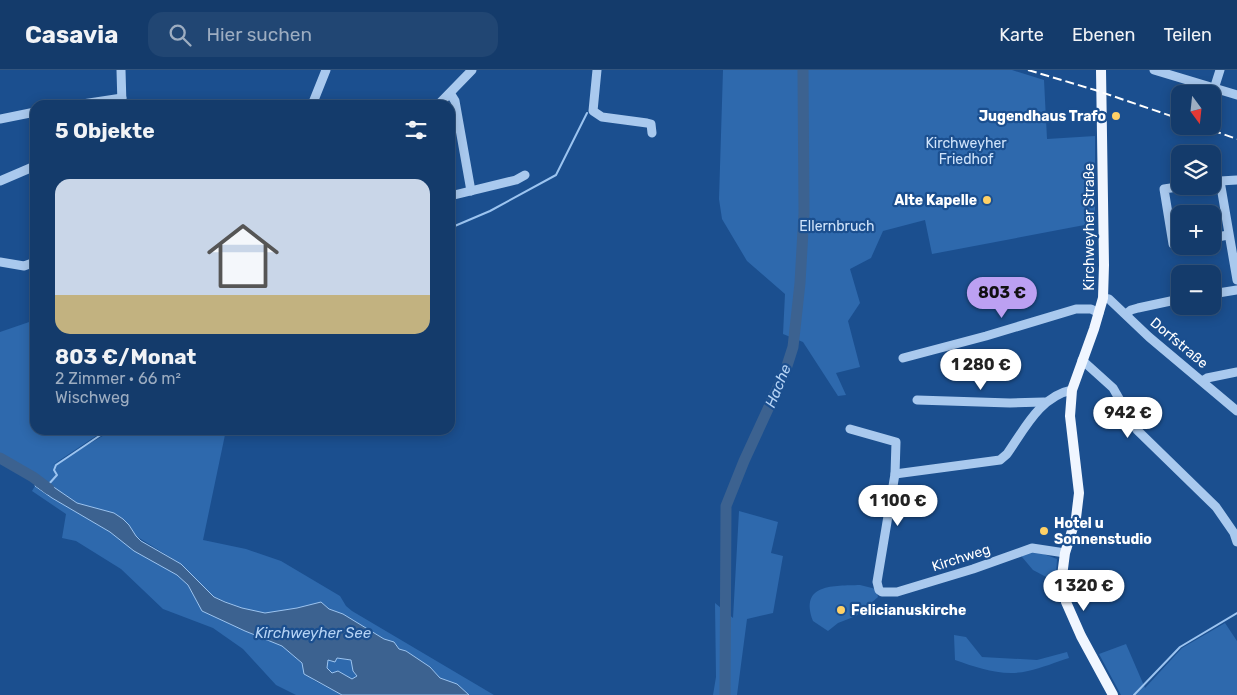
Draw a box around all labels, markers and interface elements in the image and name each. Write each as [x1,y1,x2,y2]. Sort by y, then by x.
search box [148,12,498,57]
text: Casavia [25,21,118,49]
icon: search [166,21,194,49]
text: Hier suchen [206,23,312,46]
text: Karte [999,24,1044,46]
text: Ebenen [1072,24,1136,46]
text: Teilen [1164,24,1212,46]
north arrow [1171,85,1221,135]
map controls [1171,85,1221,315]
place label: Jugendhaus Trafo [979,108,1106,125]
marker: Jugendhaus Trafo [1110,110,1122,122]
icon: filters [402,116,430,144]
text: 5 Objekte [55,118,155,143]
park label: Kirchweyher Friedhof [925,135,1007,168]
button: layers [1171,145,1221,195]
street label: Kirchweyher Straße [1081,163,1098,291]
place label: Alte Kapelle [894,192,977,209]
marker: Alte Kapelle [981,194,993,206]
button: + [1171,205,1221,255]
icon: home [198,211,288,301]
park label: Ellernbruch [799,218,875,235]
button: − [1171,265,1221,315]
pin: 803 € [967,276,1037,319]
text: 803 € [978,283,1026,302]
street label: Dorfstraße [1147,314,1211,372]
text: 803 €/Monat [55,344,196,369]
pin: 1 280 € [935,348,1027,391]
text: 1 280 € [951,355,1011,374]
water label: Hache [761,361,795,410]
text: 2 Zimmer · 66 m² [55,369,181,388]
text: Wischweg [55,388,129,407]
pin: 942 € [1093,396,1163,439]
text: 942 € [1104,403,1152,422]
pin: 1 100 € [852,484,944,527]
text: 1 100 € [869,491,927,510]
place label: Hotel u Sonnenstudio [1054,515,1152,548]
marker: Hotel u Sonnenstudio [1038,525,1050,537]
street label: Kirchweg [930,541,992,575]
pin: 1 320 € [1038,570,1130,612]
text: 1 320 € [1054,576,1114,595]
place label: Felicianuskirche [851,602,966,619]
marker: Felicianuskirche [835,604,847,616]
water label: Kirchweyher See [255,624,372,642]

